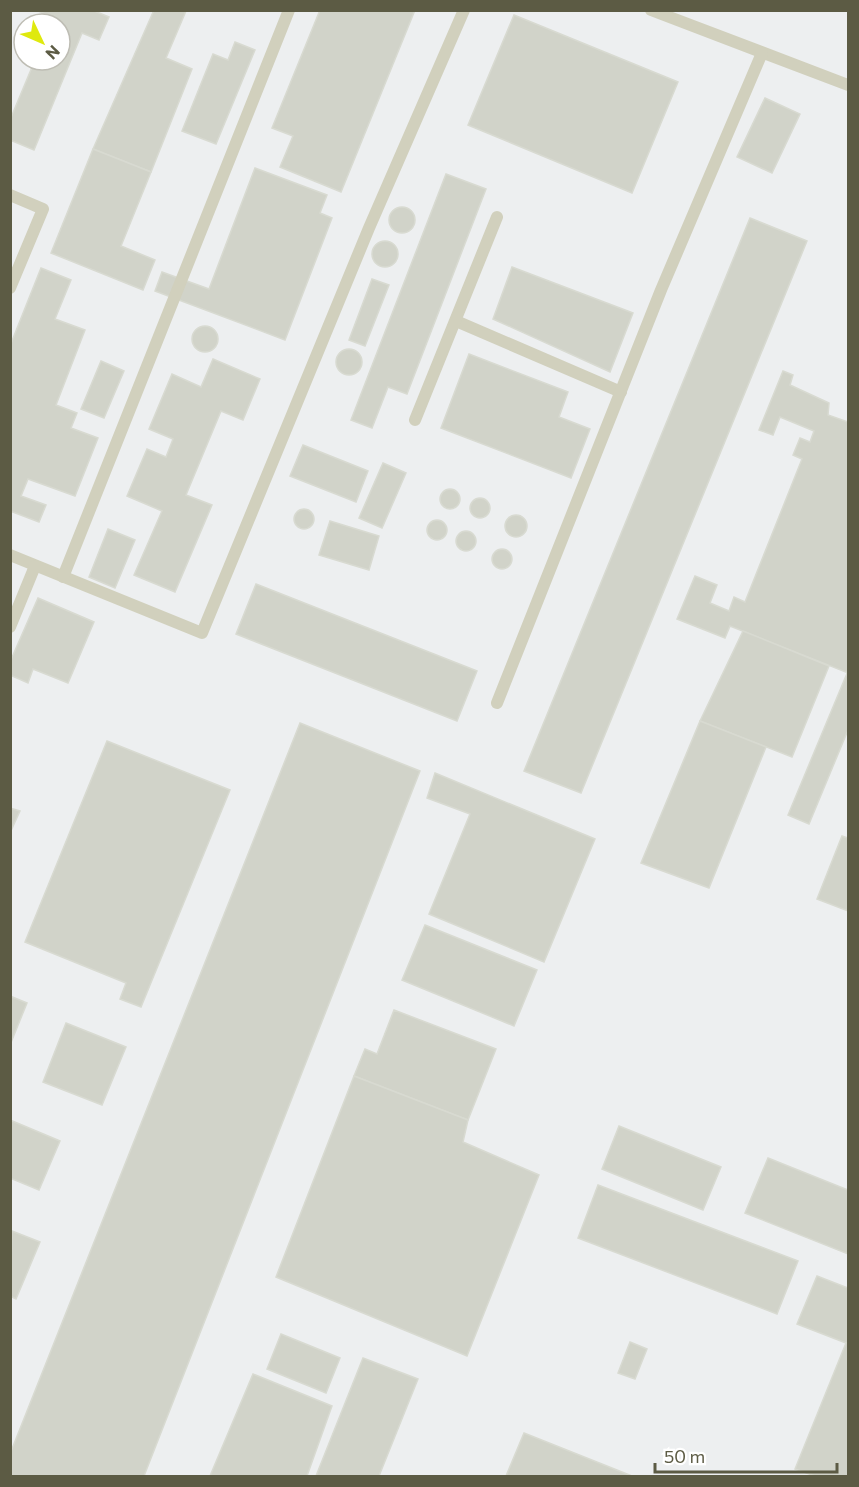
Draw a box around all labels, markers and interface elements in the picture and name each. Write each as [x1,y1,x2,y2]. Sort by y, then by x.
north arrow [12,12,72,72]
text: N [42,42,64,64]
scale bar [655,1436,836,1474]
text: 50 m [664,1445,705,1467]

